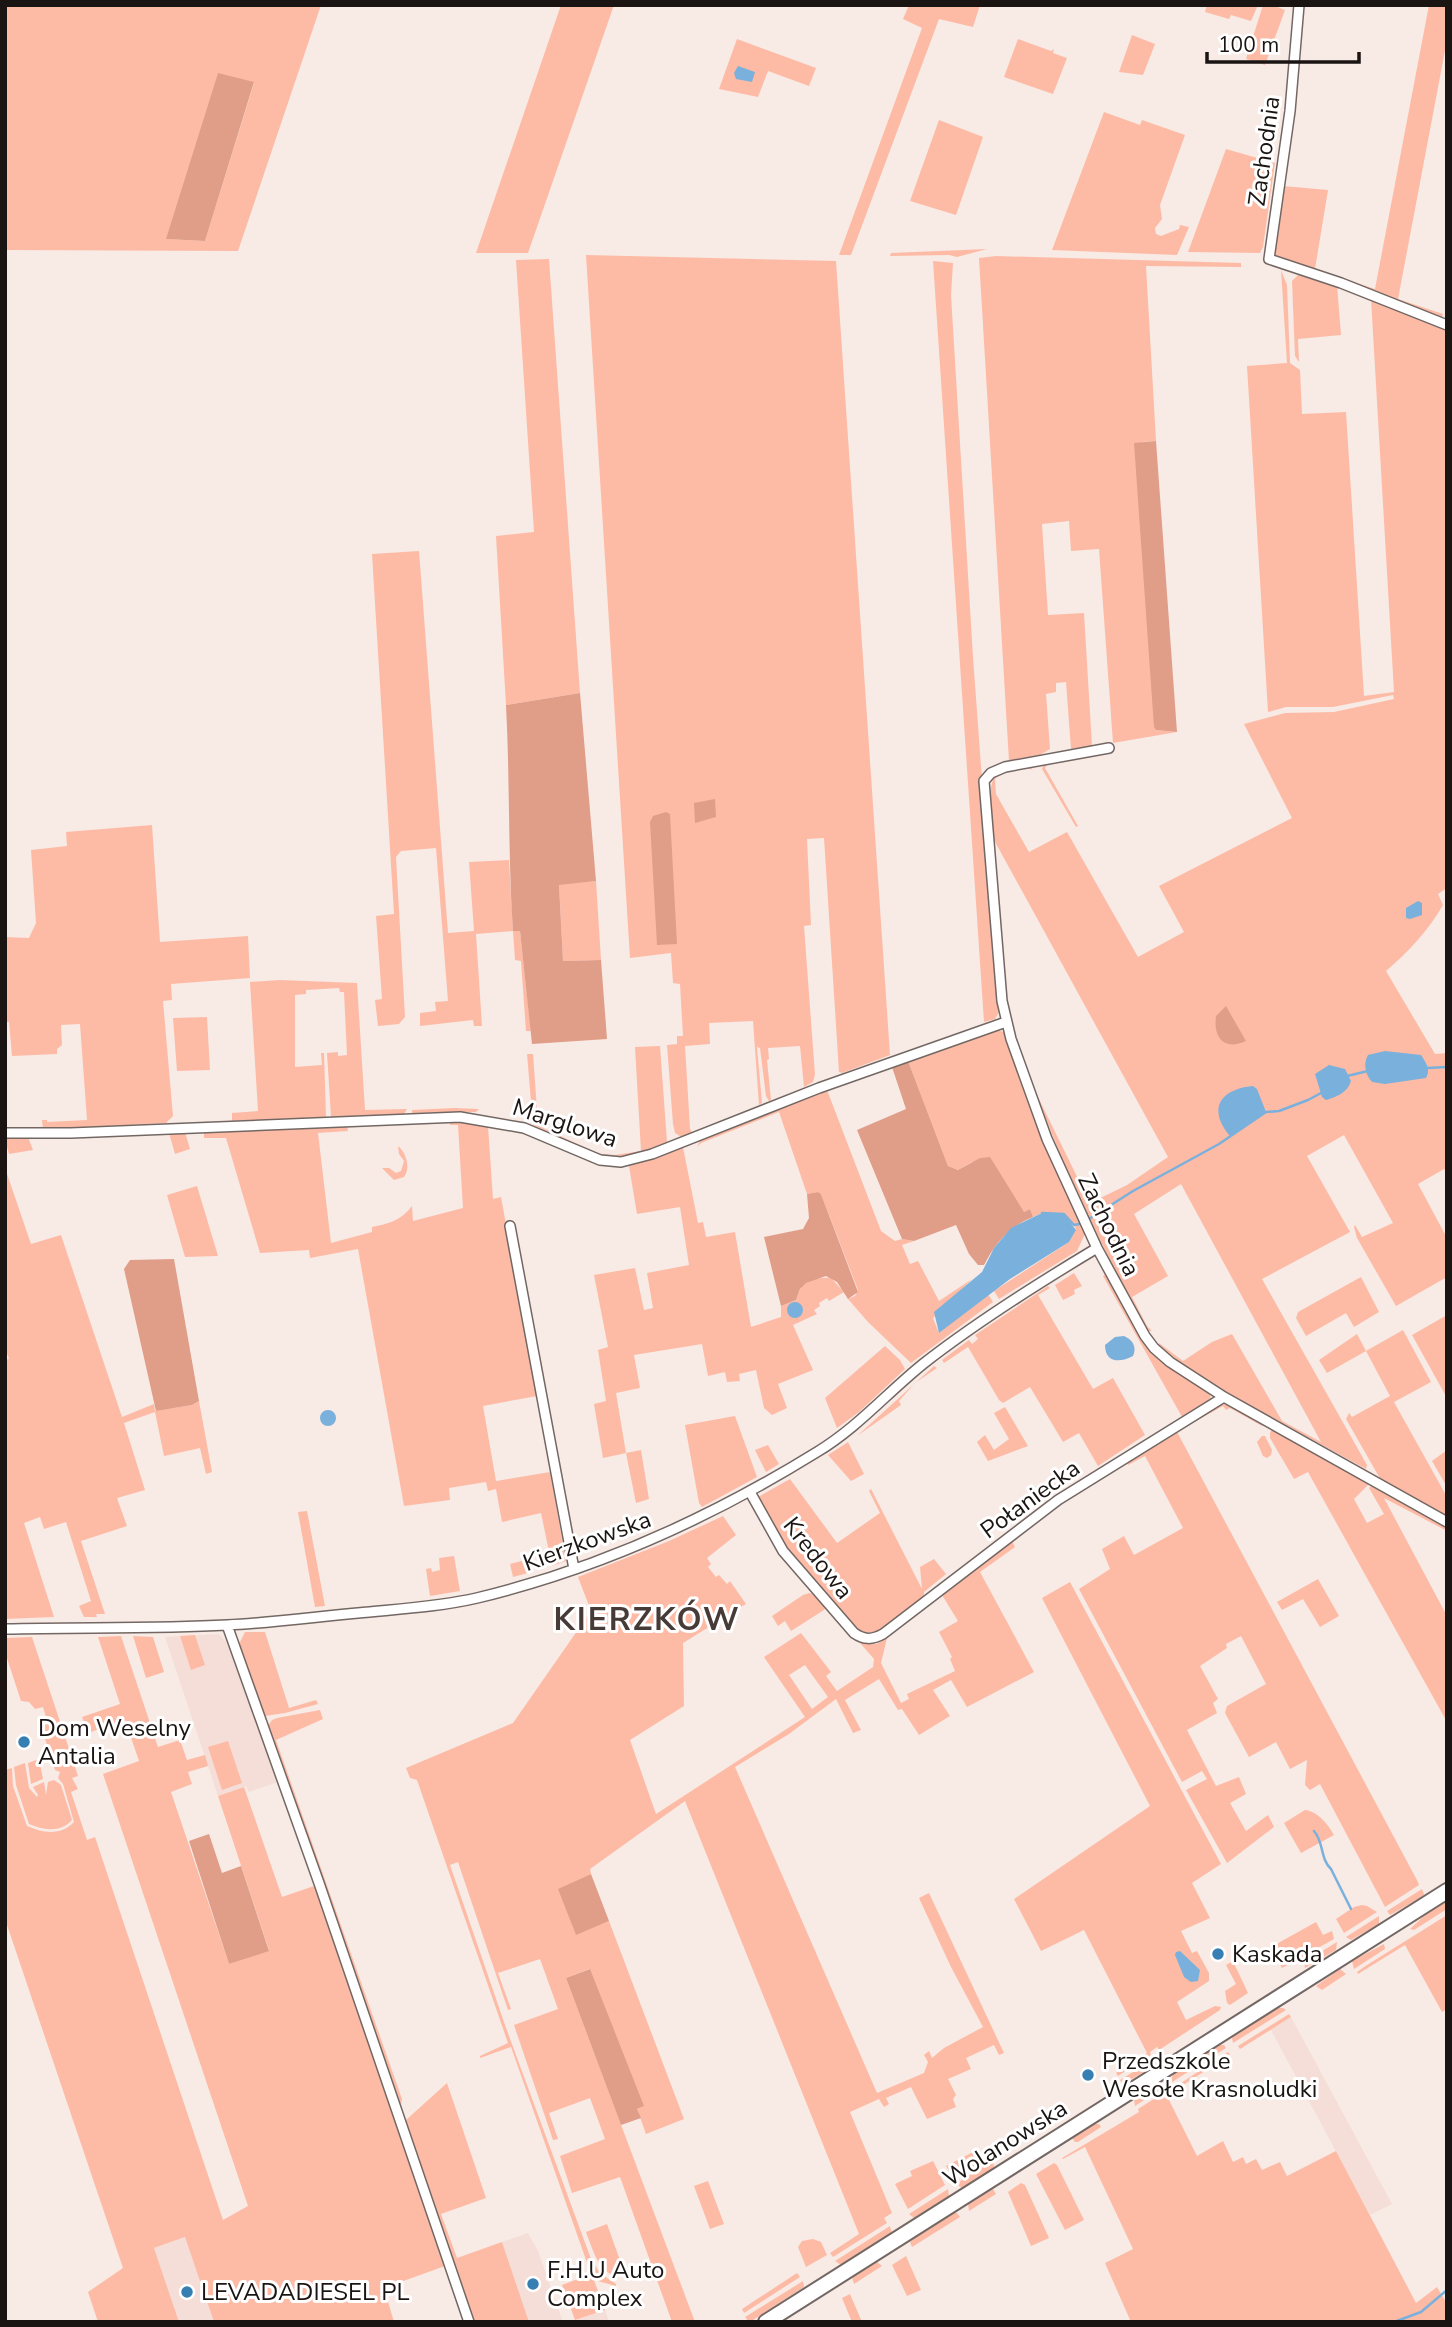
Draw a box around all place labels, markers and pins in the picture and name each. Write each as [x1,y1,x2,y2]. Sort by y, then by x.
place label: Dom Weselny Antalia [38,1712,192,1772]
marker: Dom Weselny Antalia [16,1734,32,1750]
place label: Kaskada [1232,1938,1323,1970]
marker: Kaskada [1210,1946,1226,1962]
place label: Przedszkole Wesołe Krasnoludki [1102,2045,1317,2105]
marker: Przedszkole Wesołe Krasnoludki [1080,2067,1096,2083]
place label: F.H.U Auto Complex [547,2254,664,2314]
place label: LEVADADIESEL PL [201,2276,409,2308]
marker: F.H.U Auto Complex [525,2276,541,2292]
marker: LEVADADIESEL PL [179,2284,195,2300]

